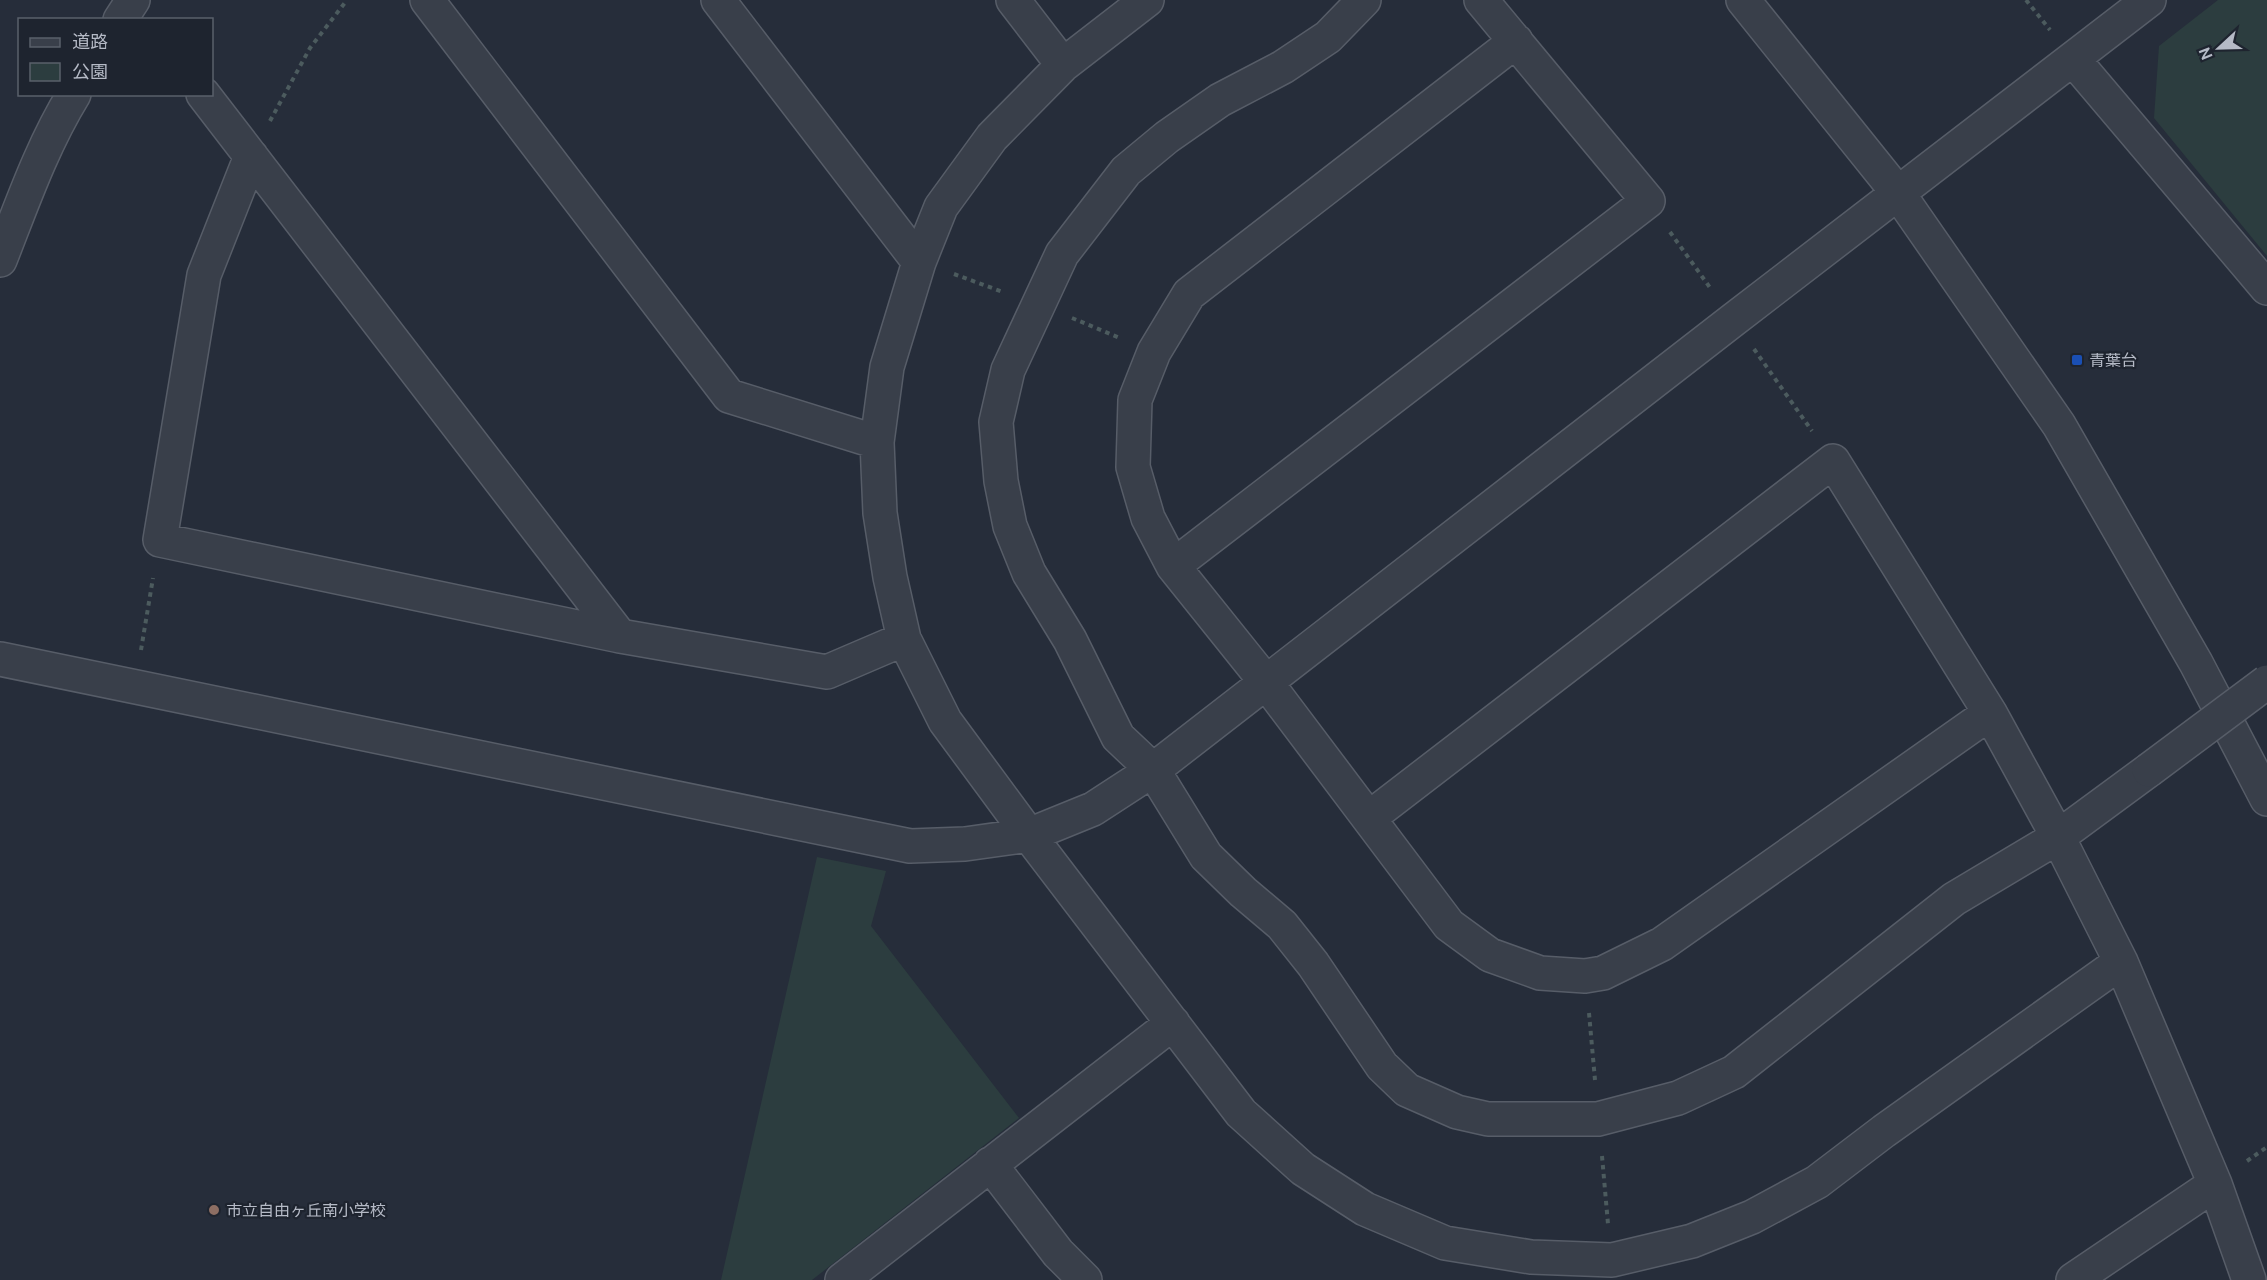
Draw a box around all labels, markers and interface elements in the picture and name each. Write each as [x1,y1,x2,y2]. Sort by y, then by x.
legend [18,18,213,96]
north arrow [2189,18,2249,78]
text: 道路 [72,31,108,51]
text: N [2195,45,2216,63]
text: 公園 [72,61,108,81]
place label: 青葉台 [2089,351,2137,369]
marker: 青葉台 [2070,353,2084,367]
place label: 市立自由ヶ丘南小学校 [226,1201,386,1219]
marker: 市立自由ヶ丘南小学校 [207,1203,221,1217]

